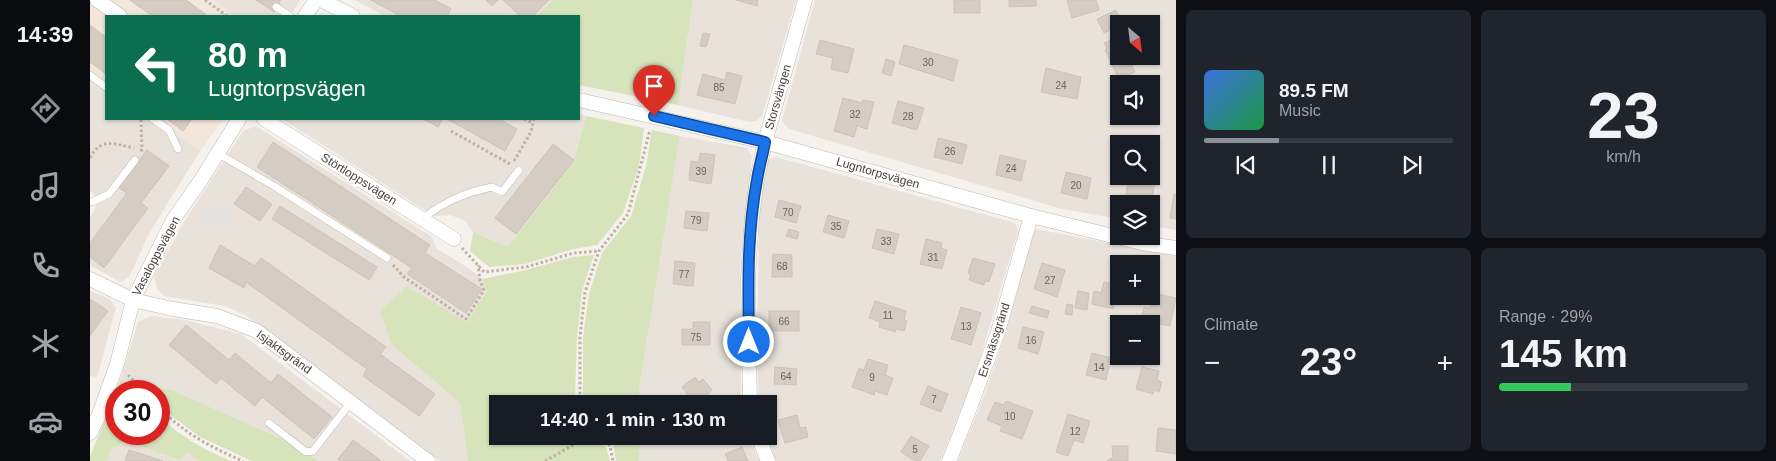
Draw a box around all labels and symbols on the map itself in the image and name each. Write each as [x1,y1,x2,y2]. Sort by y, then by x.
north arrow [1110,15,1160,65]
house number: 30 [922,57,934,68]
street label: Storsvängen [762,63,794,131]
pin [633,65,675,116]
house number: 24 [1055,80,1067,91]
house number: 85 [713,82,725,93]
house number: 32 [849,109,861,120]
house number: 28 [902,111,914,122]
house number: 26 [944,146,956,157]
street label: Störtloppsvägen [319,150,399,208]
street label: Lugntorpsvägen [835,154,921,192]
house number: 24 [1005,163,1017,174]
house number: 39 [695,166,707,177]
house number: 20 [1070,180,1082,191]
house number: 70 [782,207,794,218]
street label: Vasaloppsvägen [129,214,183,298]
house number: 79 [690,215,702,226]
house number: 35 [830,221,842,232]
house number: 33 [880,236,892,247]
house number: 31 [927,252,939,263]
house number: 68 [776,261,788,272]
house number: 77 [678,269,690,280]
house number: 27 [1044,275,1056,286]
street label: Ersmässgränd [975,301,1013,379]
house number: 11 [883,310,894,321]
position arrow [722,315,774,367]
house number: 66 [778,316,790,327]
house number: 13 [960,321,972,332]
street label: Isjaktsgränd [254,327,314,377]
house number: 75 [690,332,702,343]
house number: 16 [1025,335,1037,346]
house number: 14 [1093,362,1105,373]
house number: 64 [780,371,792,382]
house number: 9 [869,372,875,383]
speed limit sign: 30 [105,380,170,445]
house number: 7 [931,394,937,405]
house number: 10 [1004,411,1016,422]
house number: 12 [1069,426,1081,437]
house number: 5 [912,444,918,455]

